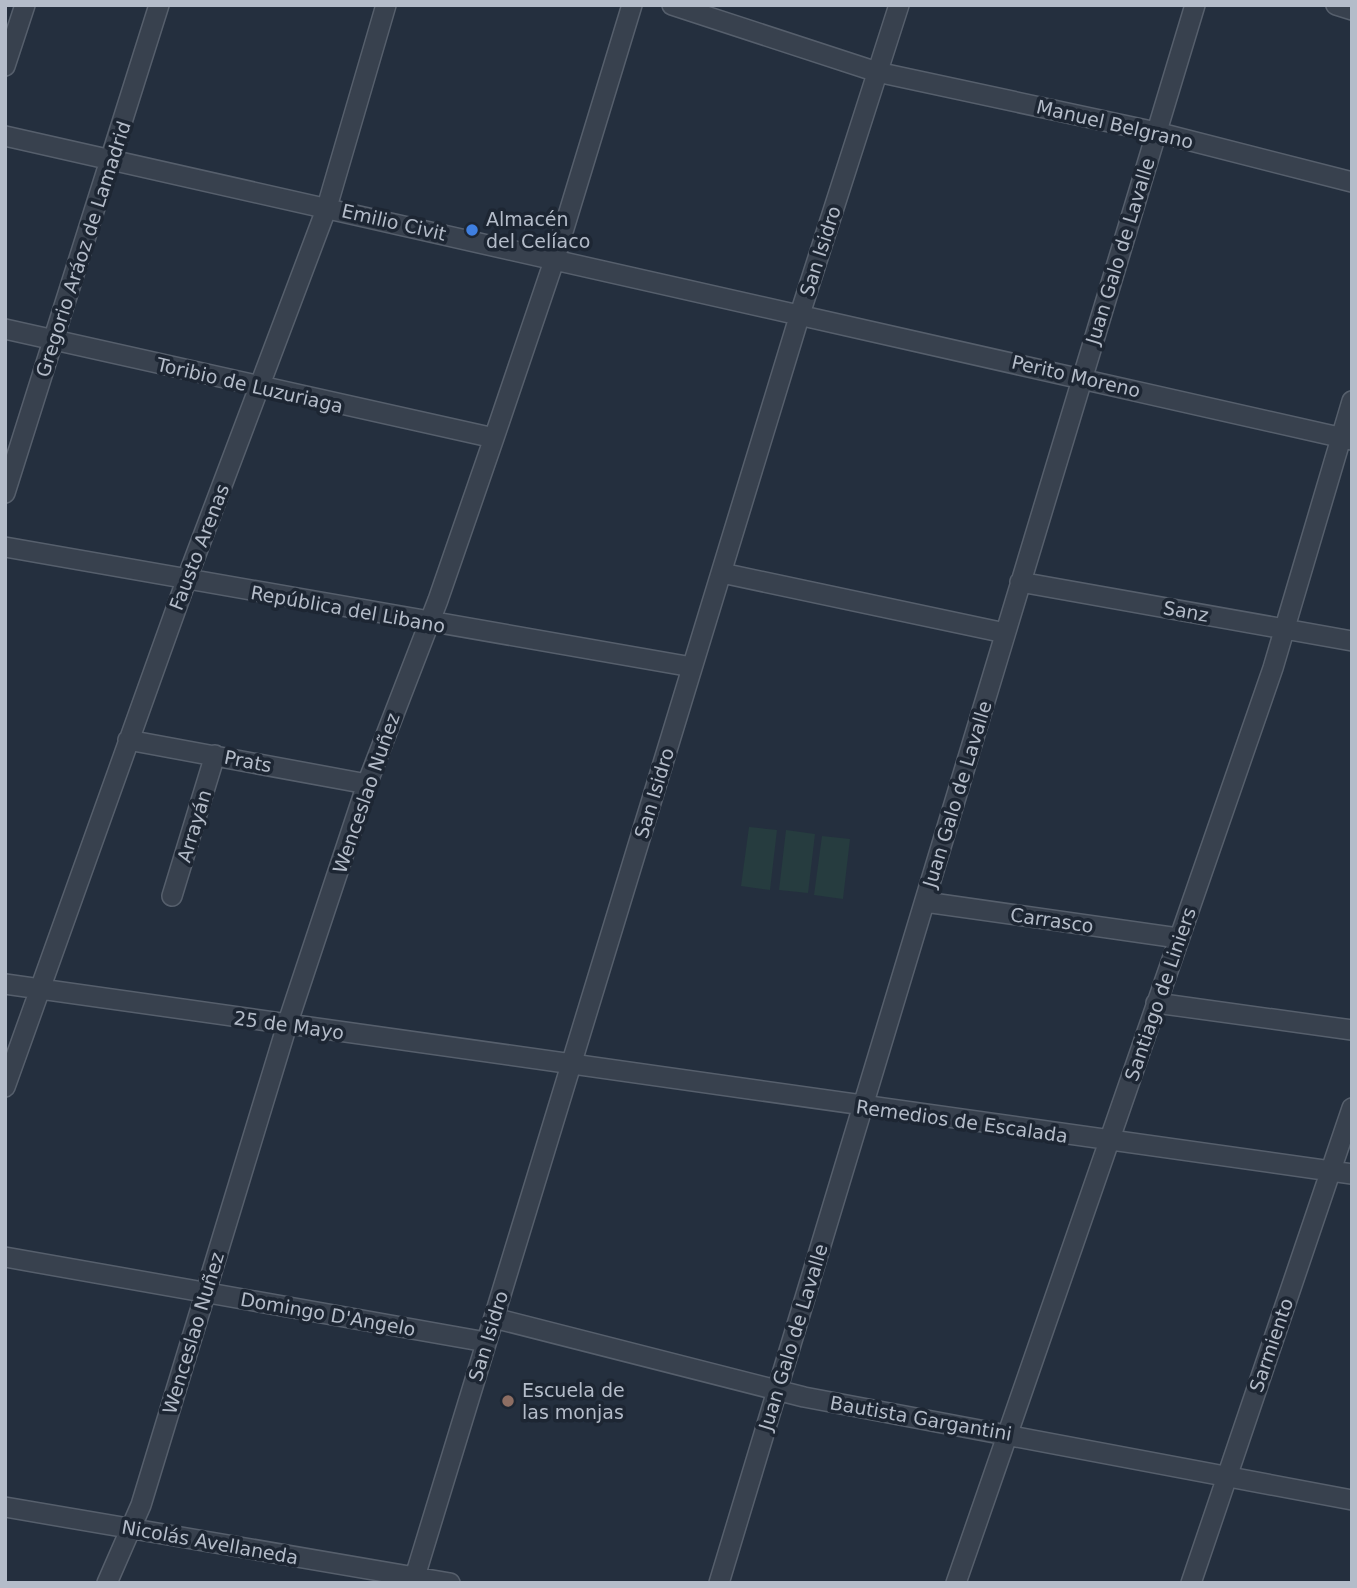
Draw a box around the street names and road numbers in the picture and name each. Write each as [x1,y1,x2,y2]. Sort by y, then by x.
street label: Manuel Belgrano [1034,95,1196,153]
street label: Gregorio Aráoz de Lamadrid [31,118,135,380]
street label: Juan Galo de Lavalle [1081,155,1159,348]
street label: Emilio Civit [340,199,448,245]
street label: San Isidro [795,203,845,299]
street label: Perito Moreno [1009,350,1143,402]
street label: Toribio de Luzuriaga [154,353,345,417]
street label: Fausto Arenas [165,481,233,613]
street label: República del Libano [249,581,447,637]
street label: Sanz [1162,596,1210,626]
street label: Juan Galo de Lavalle [918,698,996,891]
street label: Wenceslao Nuñez [328,710,404,876]
street label: San Isidro [630,745,678,841]
street label: Prats [222,746,274,776]
street label: Arrayán [173,787,215,865]
street label: Carrasco [1009,903,1095,937]
street label: Santiago de Liniers [1120,904,1200,1084]
street label: 25 de Mayo [233,1006,345,1044]
street label: Remedios de Escalada [855,1095,1069,1147]
street label: Juan Galo de Lavalle [754,1241,832,1434]
street label: Wenceslao Nuñez [158,1249,228,1417]
street label: Domingo D'Angelo [239,1288,417,1340]
street label: San Isidro [464,1288,512,1384]
street label: Sarmiento [1245,1295,1297,1395]
street label: Bautista Gargantini [828,1391,1014,1445]
street label: Nicolás Avellaneda [120,1516,300,1568]

